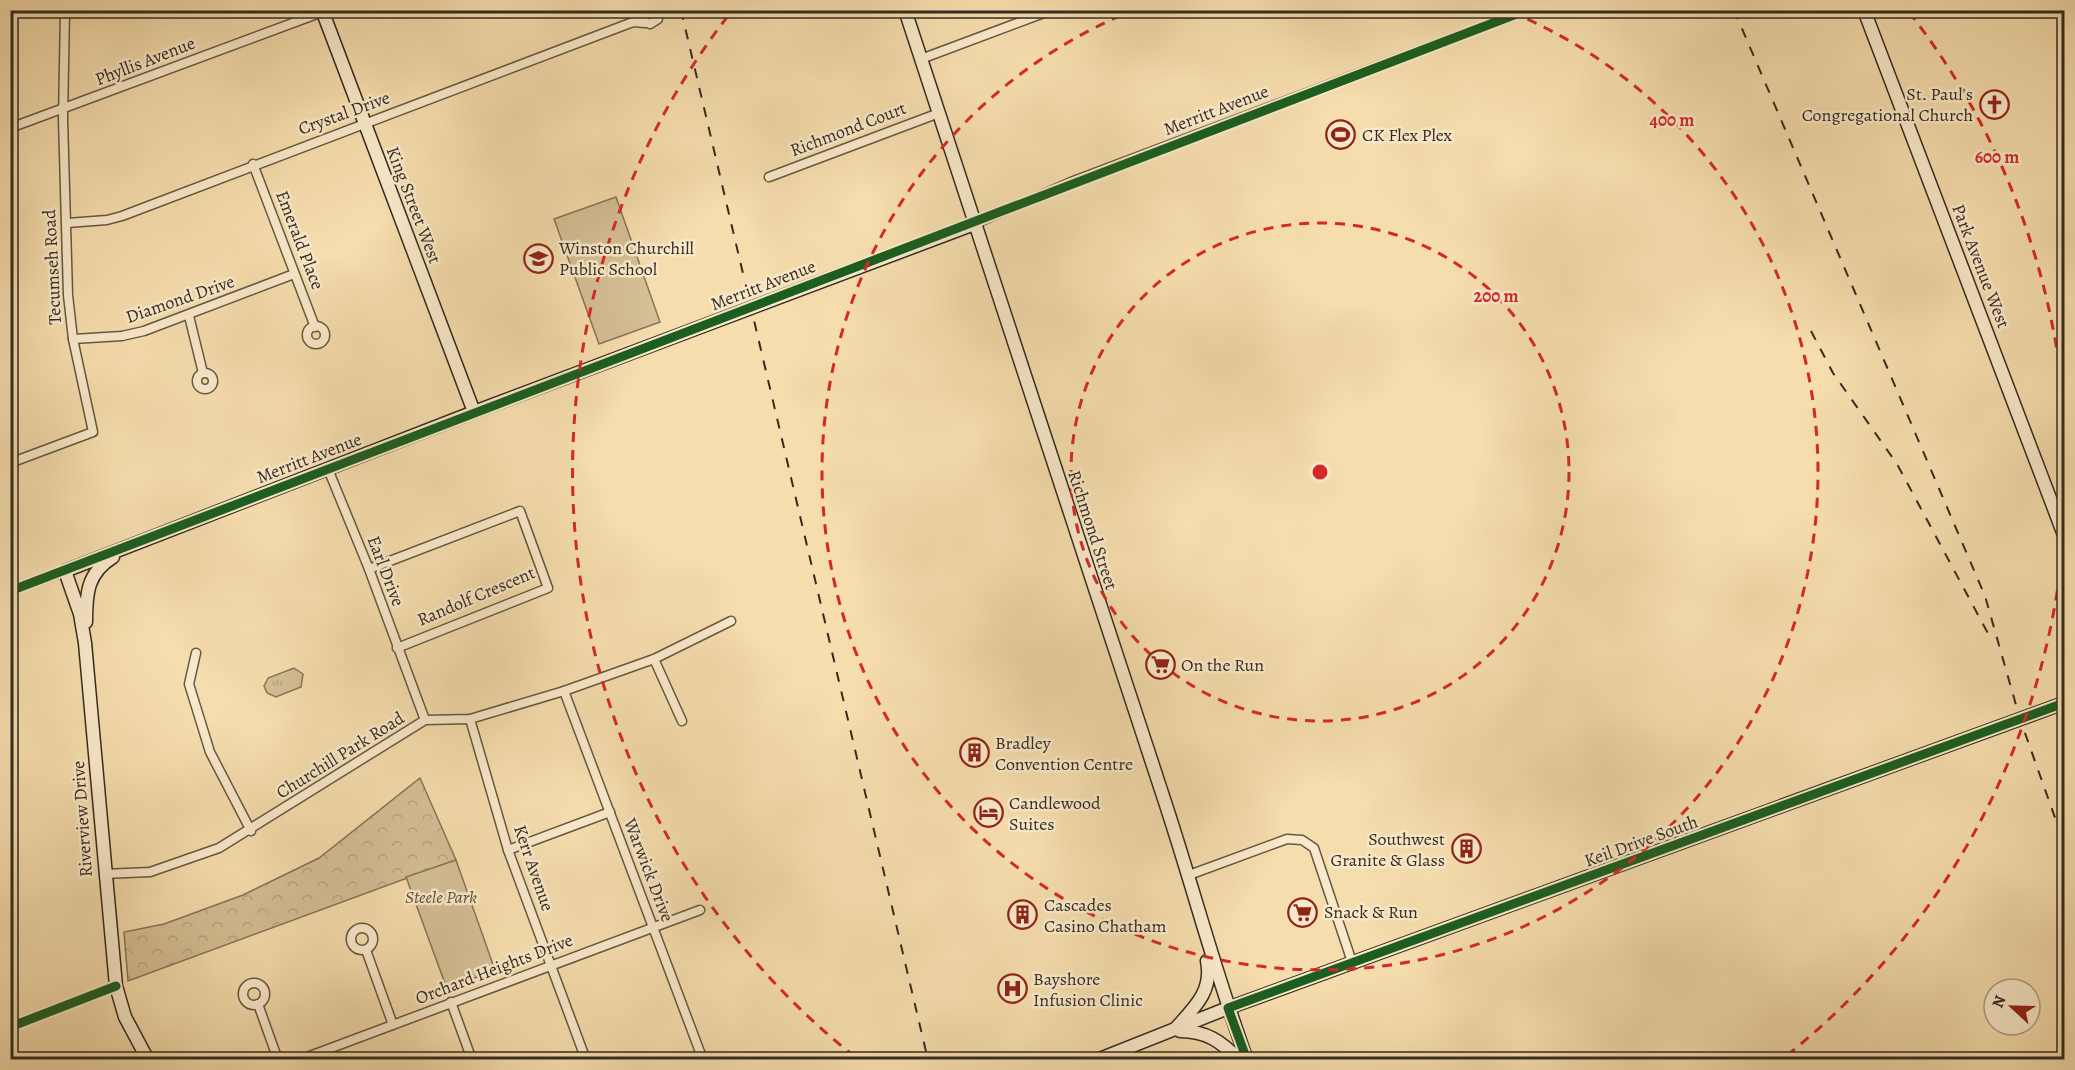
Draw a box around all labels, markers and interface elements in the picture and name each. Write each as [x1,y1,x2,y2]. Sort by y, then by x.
street label: Phyllis Avenue [91,31,199,91]
street label: Merritt Avenue [1160,79,1272,141]
place label: St. Paul's Congregational Church [1802,82,1973,127]
street label: Crystal Drive [295,85,393,141]
church icon: St. Paul's Congregational Church [1978,88,2010,120]
street label: Richmond Court [786,96,910,162]
text: 400 m [1650,108,1694,132]
sports icon: CK Flex Plex [1325,119,1357,151]
place label: CK Flex Plex [1362,123,1453,147]
street label: King Street West [381,143,447,267]
text: 600 m [1975,145,2019,169]
street label: Emerald Place [270,187,330,293]
street label: Park Avenue West [1946,200,2016,332]
street label: Tecumseh Road [37,209,67,325]
place label: Winston Churchill Public School [558,236,695,281]
school or university icon: Winston Churchill Public School [522,242,554,274]
street label: Merritt Avenue [707,254,819,316]
street label: Diamond Drive [122,269,238,329]
text: 200 m [1473,284,1519,308]
street label: Merritt Avenue [253,427,365,489]
centre of rings [1310,462,1330,482]
street label: Richmond Street [1062,467,1124,593]
street label: Earl Drive [362,532,410,610]
street label: Randolf Crescent [414,560,539,632]
supermarket icon: On the Run [1144,649,1176,681]
place label: On the Run [1181,653,1264,677]
street label: Churchill Park Road [271,706,409,804]
place label: Bradley Convention Centre [995,731,1133,776]
building icon: Bradley Convention Centre [958,737,990,769]
street label: Riverview Drive [66,760,98,878]
place label: Candlewood Suites [1009,791,1101,836]
hotel icon: Candlewood Suites [972,797,1004,829]
street label: Keil Drive South [1581,809,1701,873]
street label: Warwick Drive [618,814,680,925]
street label: Kerr Avenue [508,822,560,914]
place label: Southwest Granite & Glass [1331,827,1445,872]
building icon: Southwest Granite & Glass [1450,833,1482,865]
park label: Steele Park [405,885,477,909]
place label: Cascades Casino Chatham [1044,893,1167,938]
supermarket icon: Snack & Run [1287,896,1319,928]
building icon: Cascades Casino Chatham [1007,899,1039,931]
place label: Snack & Run [1324,900,1418,924]
street label: Orchard Heights Drive [412,928,576,1010]
place label: Bayshore Infusion Clinic [1033,967,1143,1012]
hospital icon: Bayshore Infusion Clinic [996,973,1028,1005]
north arrow [1982,977,2042,1037]
text: N [1987,992,2012,1011]

